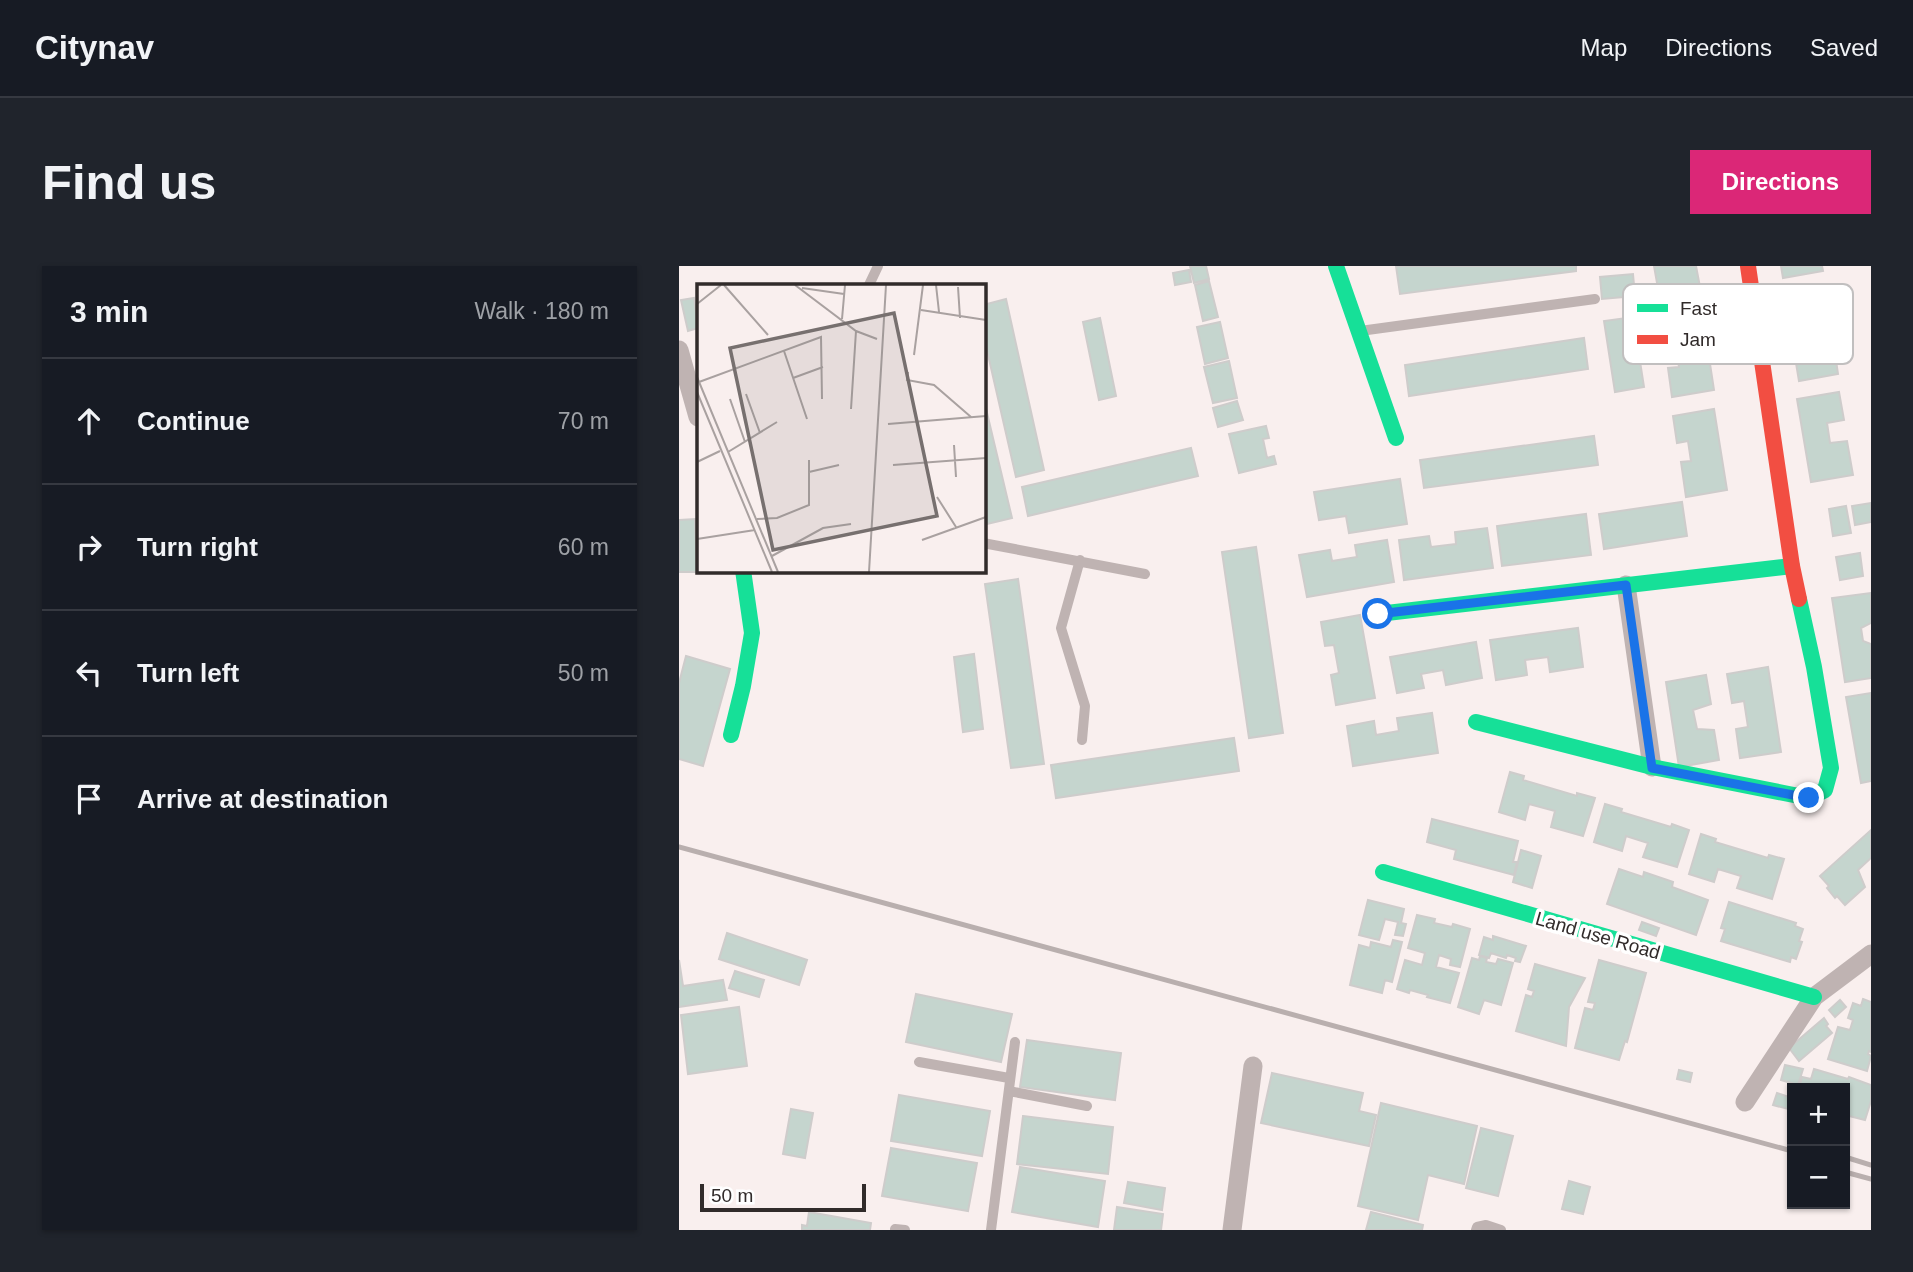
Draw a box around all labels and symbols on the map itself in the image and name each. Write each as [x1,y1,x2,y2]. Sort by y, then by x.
inset map [697,284,985,572]
legend [1623,284,1853,364]
text: Fast [1680,298,1718,319]
text: Jam [1680,329,1716,350]
route start [1362,598,1393,629]
route end [1793,782,1824,813]
street label: Land use Road [1533,908,1663,963]
scale bar [700,1181,866,1213]

